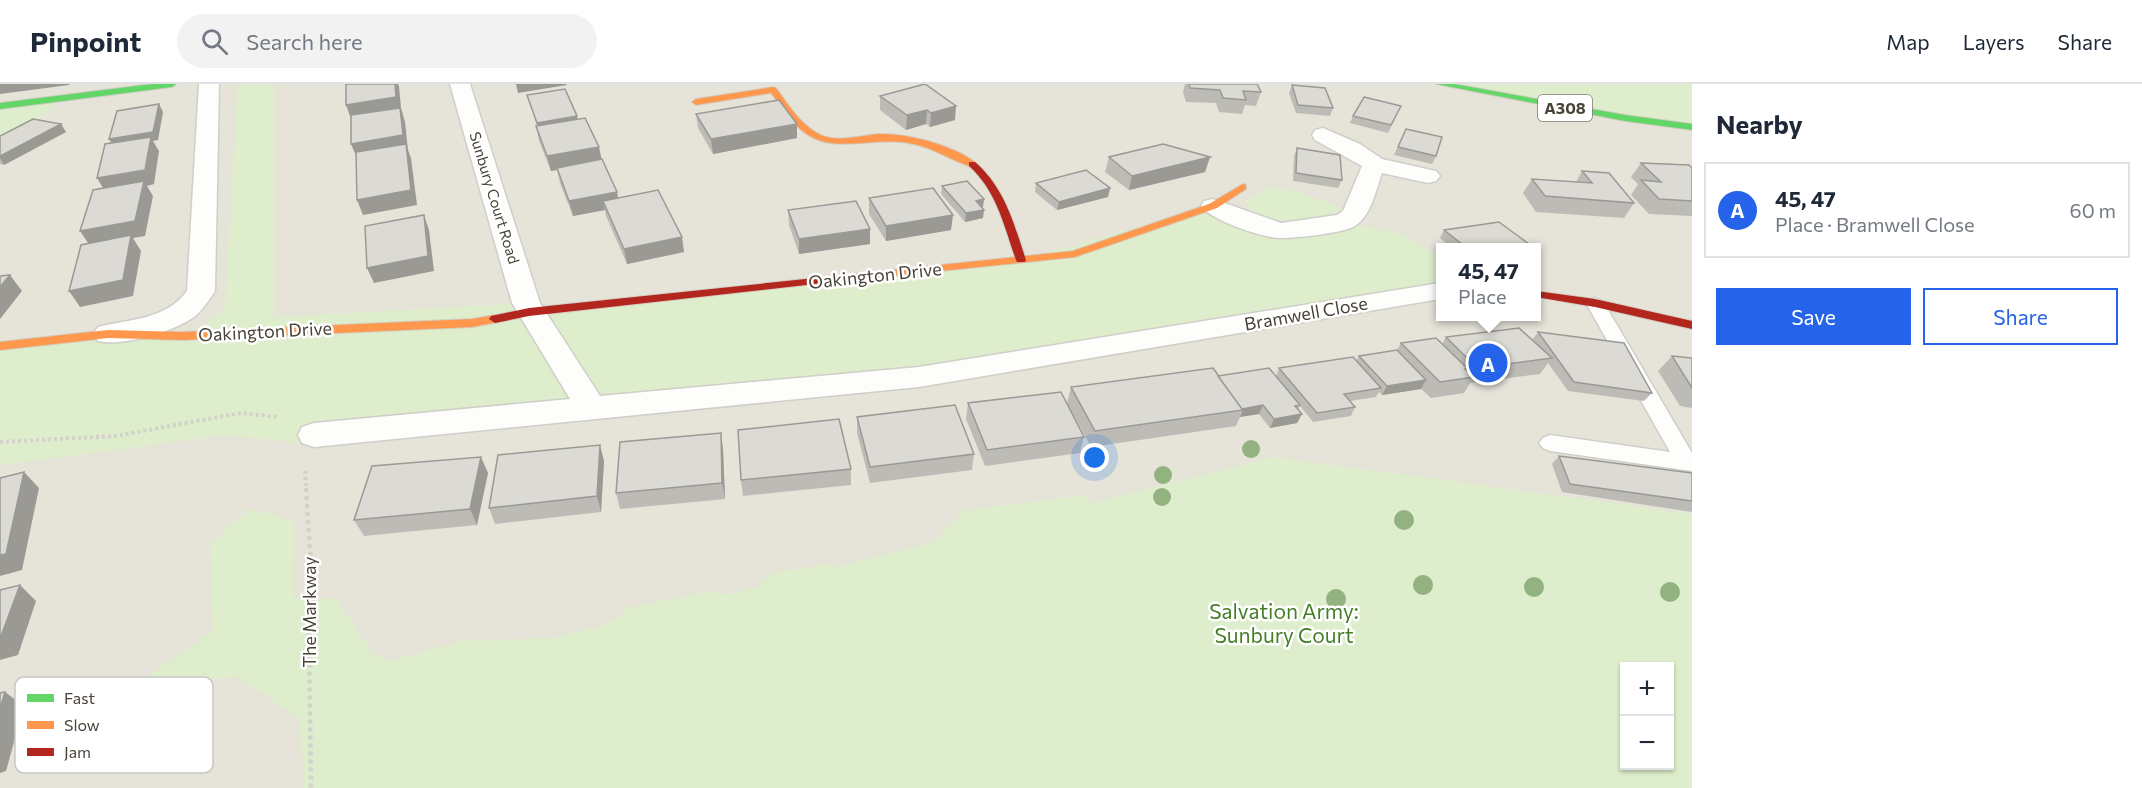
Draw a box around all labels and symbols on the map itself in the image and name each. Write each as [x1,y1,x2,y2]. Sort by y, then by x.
road number: A308 [1538,95,1592,121]
street label: Sunbury Court Road [466,129,524,266]
street label: Oakington Drive [807,257,943,293]
street label: Bramwell Close [1242,291,1369,335]
street label: Oakington Drive [198,317,332,345]
pin: A [1468,340,1508,386]
your location [1080,443,1109,472]
street label: The Markway [298,557,320,667]
park label: Salvation Army: Sunbury Court [1209,598,1359,647]
legend [15,677,213,773]
text: Fast [64,688,95,707]
text: Slow [64,715,100,734]
text: Jam [64,742,91,761]

